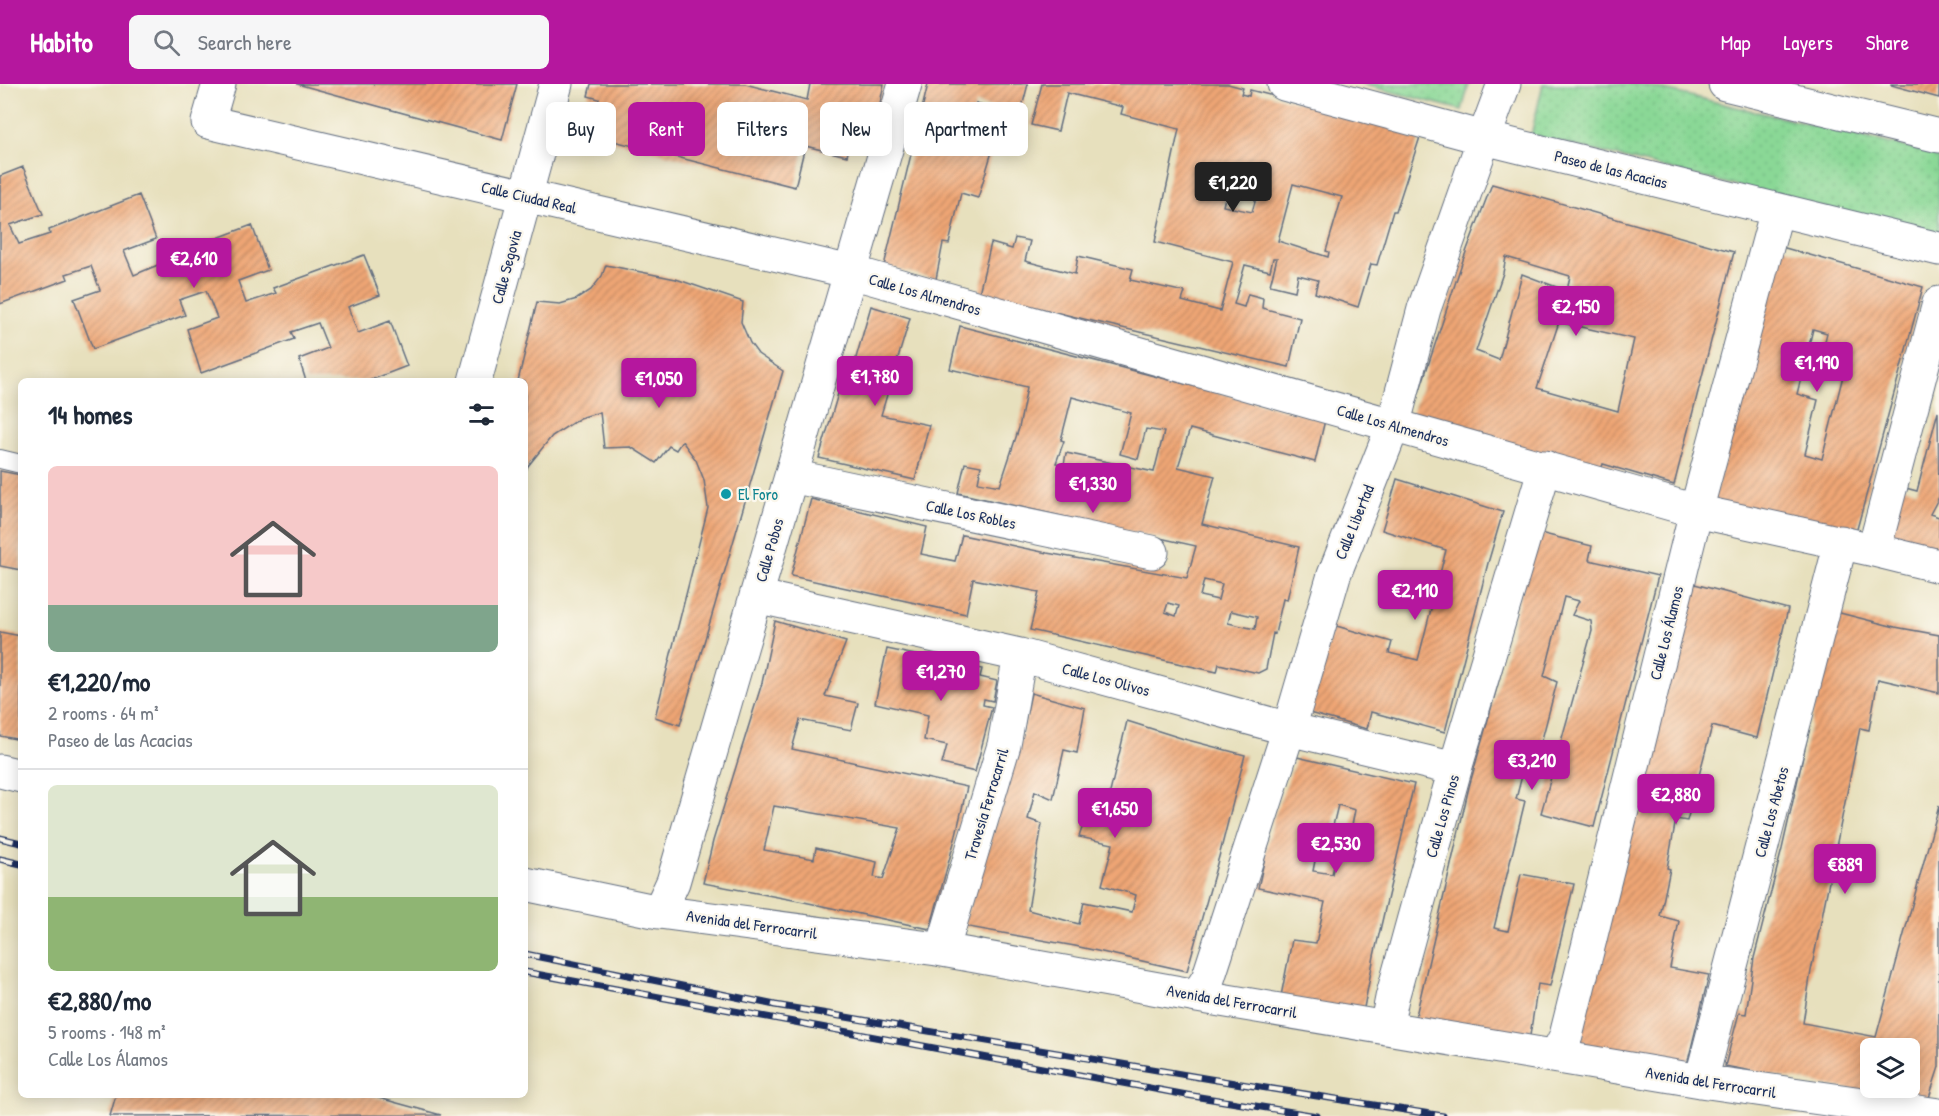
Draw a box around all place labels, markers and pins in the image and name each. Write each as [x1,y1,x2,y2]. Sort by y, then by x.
pin: €1,220 [1184,162,1282,213]
pin: €2,610 [145,238,243,289]
pin: €2,150 [1527,286,1625,337]
pin: €1,190 [1768,342,1866,393]
pin: €1,780 [826,356,924,407]
pin: €1,050 [610,358,708,409]
pin: €1,330 [1044,463,1142,514]
place label: El Foro [738,483,779,505]
marker: El Foro [719,487,733,501]
pin: €2,110 [1366,570,1464,621]
pin: €1,270 [892,651,990,702]
pin: €3,210 [1483,740,1581,791]
pin: €2,880 [1627,774,1725,825]
pin: €1,650 [1066,788,1164,839]
pin: €2,530 [1287,823,1385,874]
pin: €889 [1809,844,1881,895]

